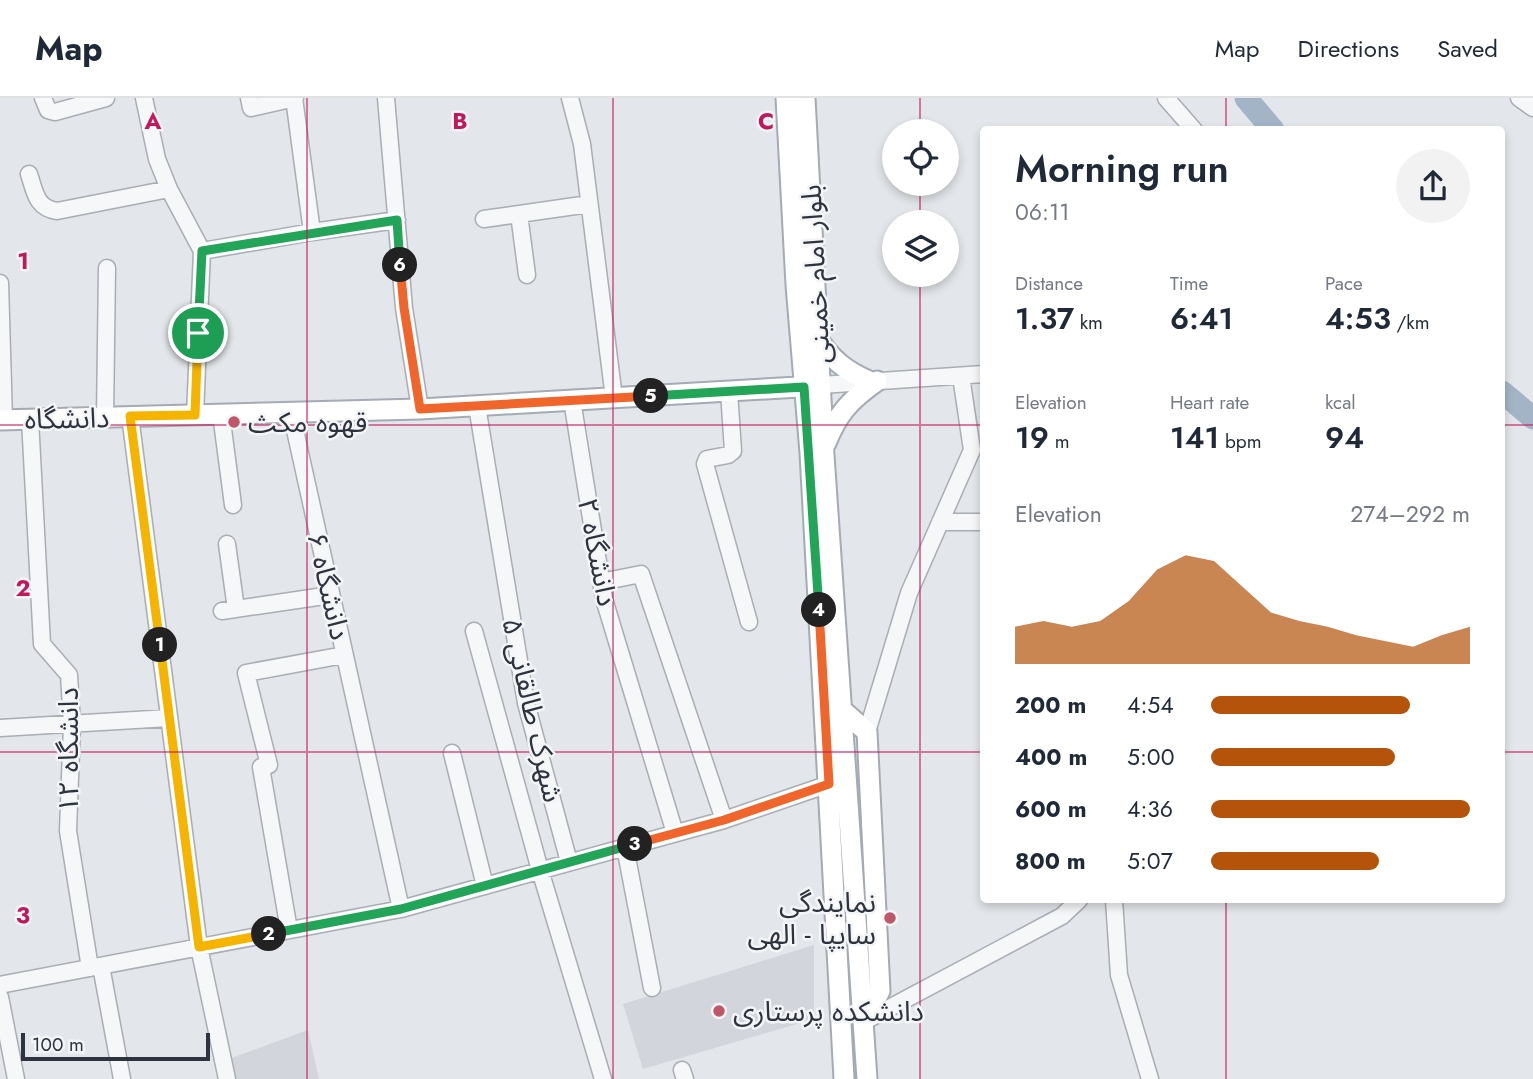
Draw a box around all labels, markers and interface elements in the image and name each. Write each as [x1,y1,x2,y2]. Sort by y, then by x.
text: Map [35,25,103,72]
text: Map [1215,31,1260,66]
text: Directions [1298,31,1399,66]
text: Saved [1437,31,1498,66]
text: A [144,104,162,138]
text: B [452,104,468,138]
text: C [758,104,774,138]
map controls [882,119,959,287]
button: locate [882,119,959,196]
text: Morning run [1015,141,1229,196]
button: share [1396,149,1470,223]
street label: بلوار امام خمینی [790,183,841,365]
text: 06:11 [1015,195,1070,229]
button: layers [882,210,959,287]
text: 1 [17,244,29,278]
pin: 6 [382,248,418,282]
text: 6 [393,251,406,278]
text: Distance [1015,270,1083,297]
text: Time [1170,270,1208,297]
text: Pace [1325,270,1363,297]
text: 1.37 [1015,297,1074,340]
text: 6:41 [1170,297,1233,340]
text: 4:53 [1325,297,1391,340]
pin [168,303,228,363]
text: km [1074,309,1103,336]
text: /km [1391,309,1430,336]
icon: arrive [179,314,217,352]
pin: 5 [634,378,668,414]
text: 5 [644,382,657,409]
text: Elevation [1015,389,1087,416]
text: Heart rate [1170,389,1249,416]
text: kcal [1325,389,1356,416]
street label: دانشگاه [24,397,110,440]
place label: قهوه مکث [248,402,367,443]
marker: قهوه مکث [226,414,242,430]
text: 19 [1015,416,1049,459]
text: 141 [1170,416,1219,459]
text: 94 [1325,416,1364,459]
text: m [1049,428,1069,455]
text: bpm [1219,428,1262,455]
street label: دانشگاه ۲ [567,494,628,610]
text: Elevation [1015,497,1102,531]
text: 274–292 m [1350,497,1470,531]
street label: دانشگاه ۶ [296,528,361,644]
text: 2 [15,571,31,605]
pin: 4 [802,592,836,628]
text: 4 [812,596,825,623]
street label: شهرک طالقانی ۵ [491,614,574,806]
pin: 1 [142,628,178,662]
text: 1 [155,631,164,658]
street label: دانشگاه ۱۲ [48,687,89,813]
text: 200 m [1015,688,1086,722]
text: 4:54 [1127,688,1174,722]
text: 400 m [1015,740,1087,774]
text: 5:00 [1127,740,1174,774]
text: 600 m [1015,792,1087,826]
text: 4:36 [1127,792,1173,826]
pin: 3 [618,826,652,862]
text: 3 [629,830,640,857]
text: 800 m [1015,844,1086,878]
text: 5:07 [1127,844,1173,878]
place label: نمایندگی سایپا - الهی [748,882,876,955]
text: 3 [16,898,30,932]
marker: نمایندگی سایپا - الهی [882,910,898,926]
pin: 2 [252,916,286,952]
text: 2 [262,920,275,947]
place label: دانشکده پرستاری [733,991,924,1032]
marker: دانشکده پرستاری [711,1003,727,1019]
scale bar [21,1030,210,1062]
text: 100 m [32,1031,84,1058]

